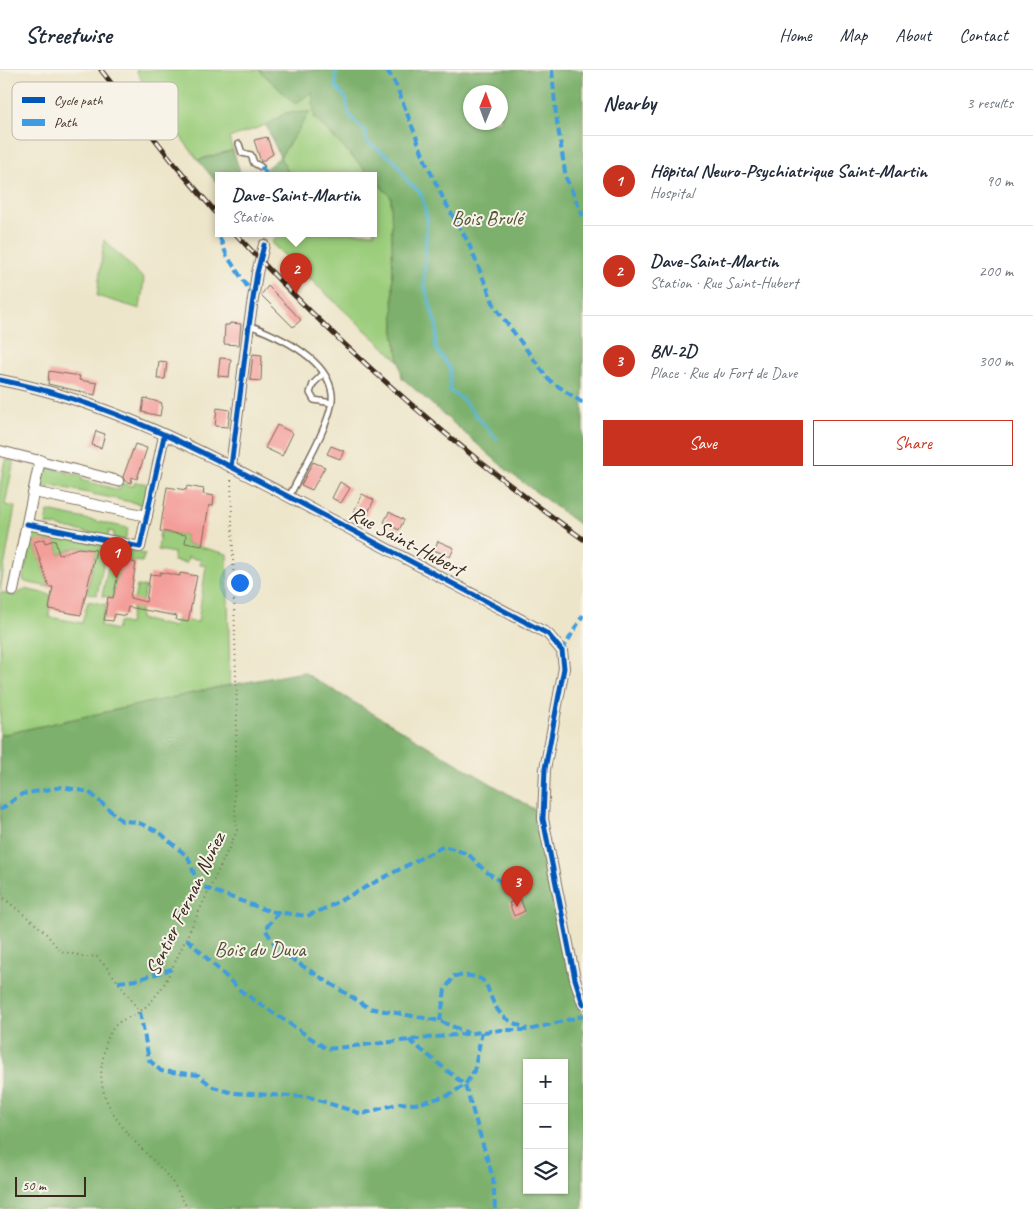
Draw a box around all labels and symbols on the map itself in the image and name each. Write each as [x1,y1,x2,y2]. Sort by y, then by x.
legend [12,82,178,140]
north arrow [463,85,508,130]
text: Cycle path [54,92,103,109]
text: Path [54,114,78,131]
park label: Bois Brulé [452,205,526,231]
pin: 2 [280,253,312,294]
street label: Rue Saint-Hubert [345,500,471,584]
pin: 1 [100,537,132,578]
your location [227,570,253,596]
street label: Sentier Fernan Nuñez [139,826,232,980]
pin: 3 [501,866,533,907]
park label: Bois du Duva [215,936,307,962]
scale bar [15,1174,86,1197]

